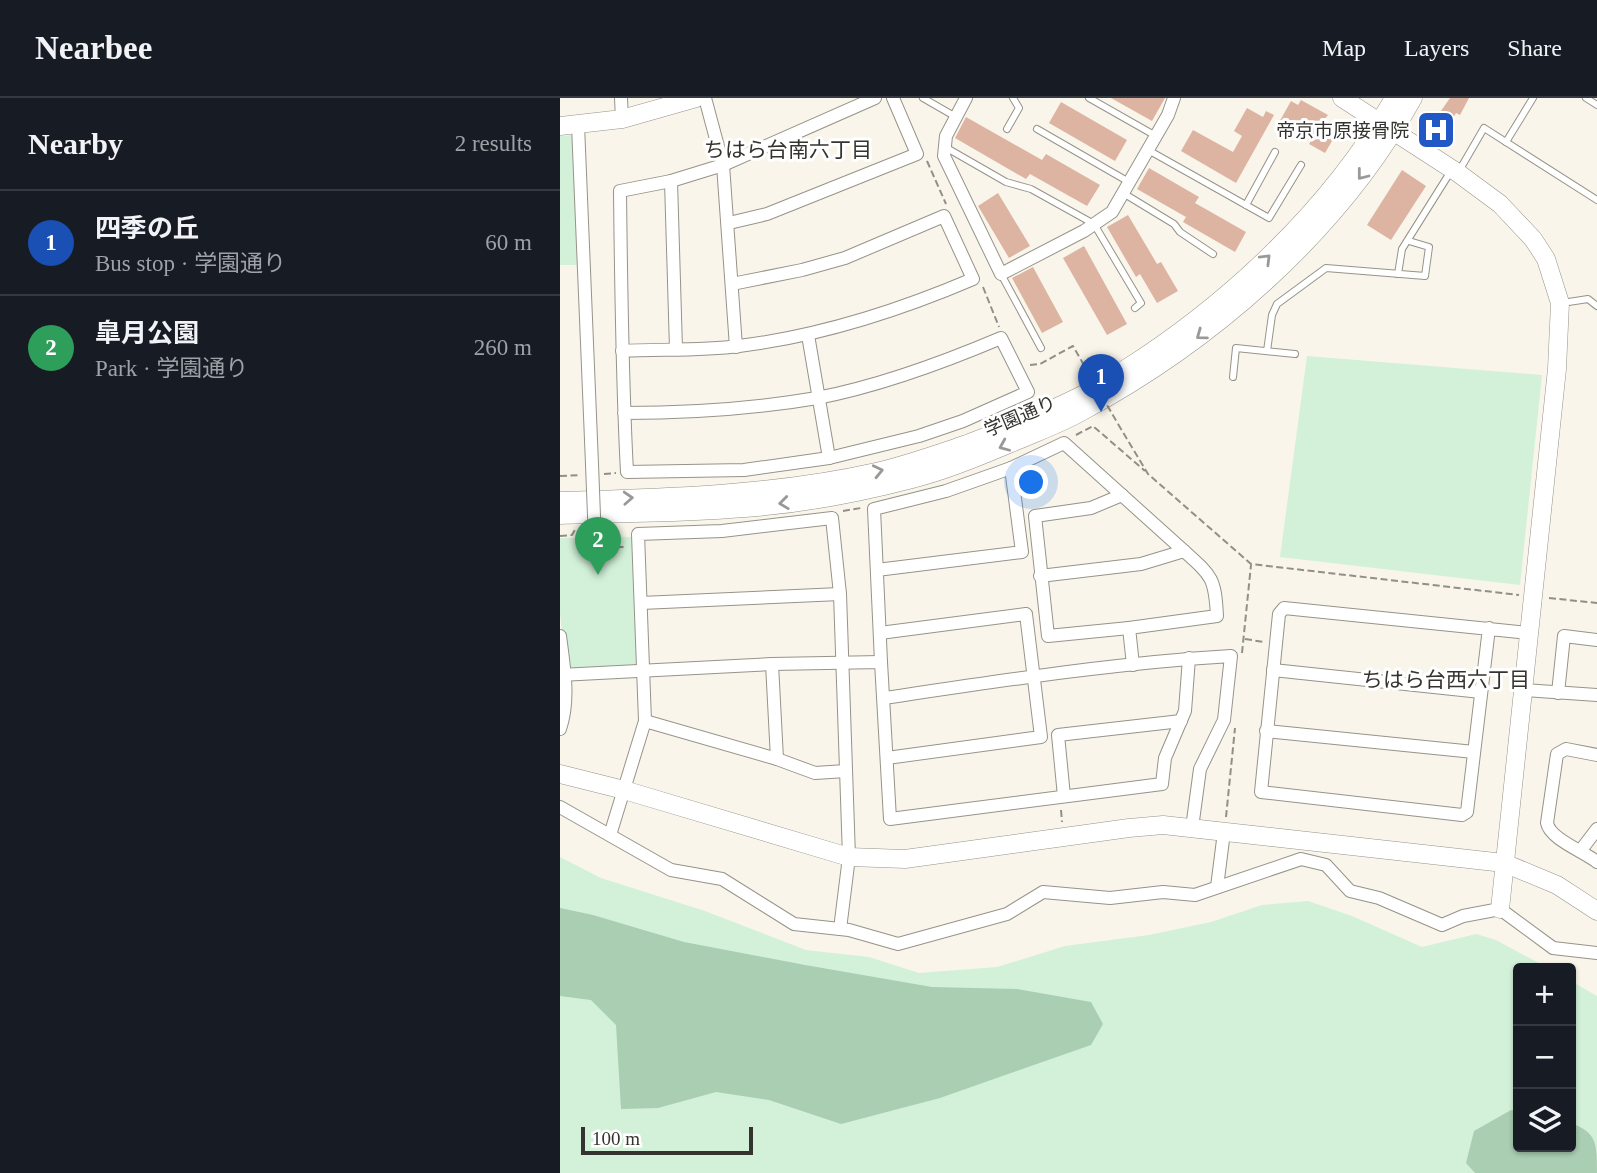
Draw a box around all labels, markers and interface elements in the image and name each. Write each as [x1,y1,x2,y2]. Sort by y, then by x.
text: Nearbee [35,30,152,66]
text: Map [1322,35,1366,61]
text: Layers [1404,35,1469,61]
text: Share [1507,35,1562,61]
hospital icon: 帝京市原接骨院 [1415,109,1457,151]
place label: 帝京市原接骨院 [1276,120,1409,141]
text: Nearby [28,127,123,160]
text: 2 results [455,131,532,156]
district label: ちはら台南六丁目 [704,138,872,162]
one-way arrow [1357,167,1370,179]
text: 四季の丘 [95,214,199,243]
text: 1 [45,230,57,255]
text: 60 m [485,230,532,255]
text: Bus stop · 学園通り [95,251,286,276]
one-way arrow [1258,254,1271,267]
text: 皐月公園 [95,319,199,348]
one-way arrow [1196,327,1209,339]
text: 2 [45,335,57,360]
text: 260 m [474,335,532,360]
pin: 1 [1078,354,1124,412]
text: Park · 学園通り [95,356,248,381]
street label: 学園通り [981,391,1059,441]
one-way arrow [998,438,1011,452]
one-way arrow [872,465,884,479]
your location [1014,465,1048,499]
one-way arrow [623,491,634,506]
one-way arrow [778,495,790,510]
pin: 2 [575,517,621,575]
district label: ちはら台西六丁目 [1362,668,1530,692]
map controls [1513,963,1576,1152]
button: + [1513,963,1576,1026]
button: − [1513,1026,1576,1089]
button: layers [1513,1089,1576,1152]
scale bar [581,1124,752,1156]
text: 100 m [592,1128,640,1149]

